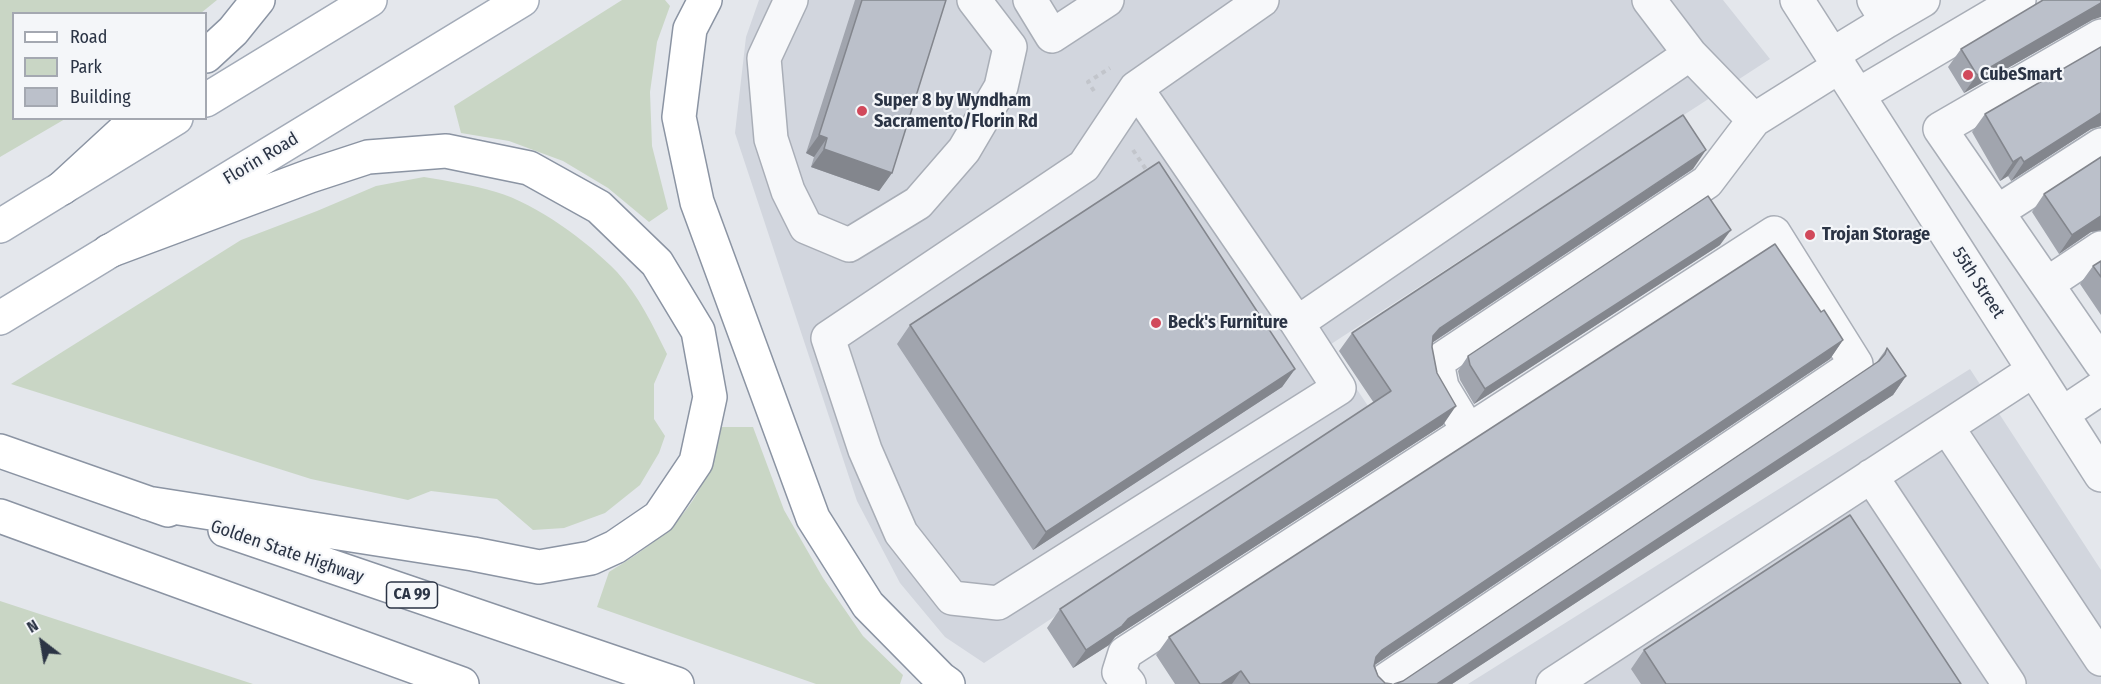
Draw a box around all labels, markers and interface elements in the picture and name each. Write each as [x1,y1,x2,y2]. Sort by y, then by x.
legend [12,12,207,120]
text: Road [70,26,107,48]
text: Park [70,56,102,78]
place label: CubeSmart [1980,64,2062,86]
marker: CubeSmart [1961,68,1975,82]
text: Building [70,86,131,108]
place label: Super 8 by Wyndham Sacramento/Florin Rd [874,90,1038,132]
marker: Super 8 by Wyndham Sacramento/Florin Rd [855,104,869,118]
street label: Florin Road [220,128,302,190]
place label: Trojan Storage [1822,224,1930,246]
marker: Trojan Storage [1803,228,1817,242]
street label: 55th Street [1947,243,2009,323]
place label: Beck's Furniture [1168,312,1288,334]
marker: Beck's Furniture [1149,316,1163,330]
street label: Golden State Highway [208,516,366,588]
road number: CA 99 [386,582,438,608]
north arrow [12,612,72,672]
text: N [23,616,41,637]

